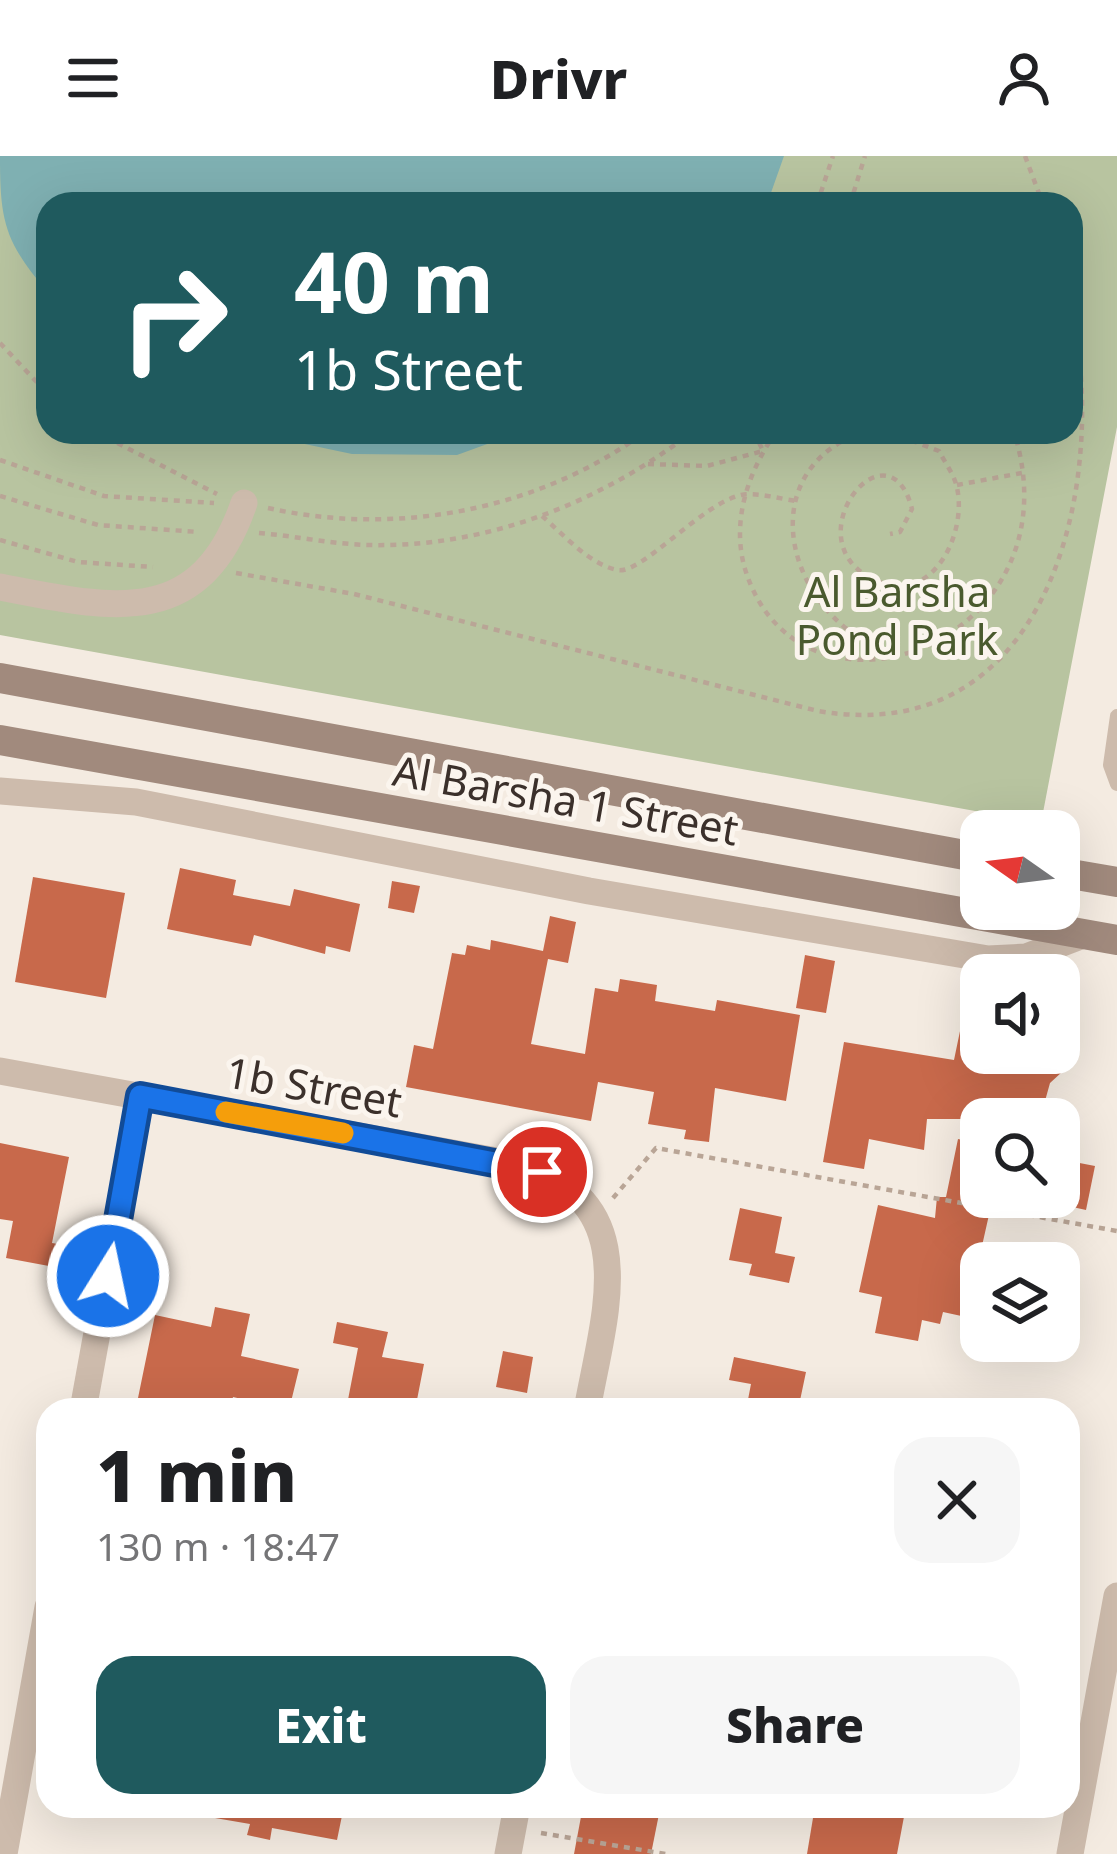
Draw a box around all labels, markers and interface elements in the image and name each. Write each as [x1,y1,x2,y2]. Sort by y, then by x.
text: Drivr [490,41,627,115]
icon: menu [60,45,126,111]
icon: person [991,45,1057,111]
text: 40 m [294,223,494,338]
icon: right [96,240,252,396]
text: 1b Street [294,332,523,406]
park label: Al Barsha Pond Park [796,562,999,667]
street label: Al Barsha 1 Street [389,741,743,857]
north arrow [960,810,1080,930]
map controls [960,810,1080,1362]
button: sound [960,954,1080,1074]
street label: 1b Street [221,1042,407,1130]
button: search [960,1098,1080,1218]
pin [491,1121,593,1223]
icon: arrive [509,1139,575,1205]
position arrow [45,1213,171,1339]
button: layers [960,1242,1080,1362]
text: 1 min [96,1425,297,1523]
button: close [894,1437,1020,1563]
text: 130 m · 18:47 [96,1519,340,1572]
button: Exit [96,1656,546,1794]
button: Share [570,1656,1020,1794]

